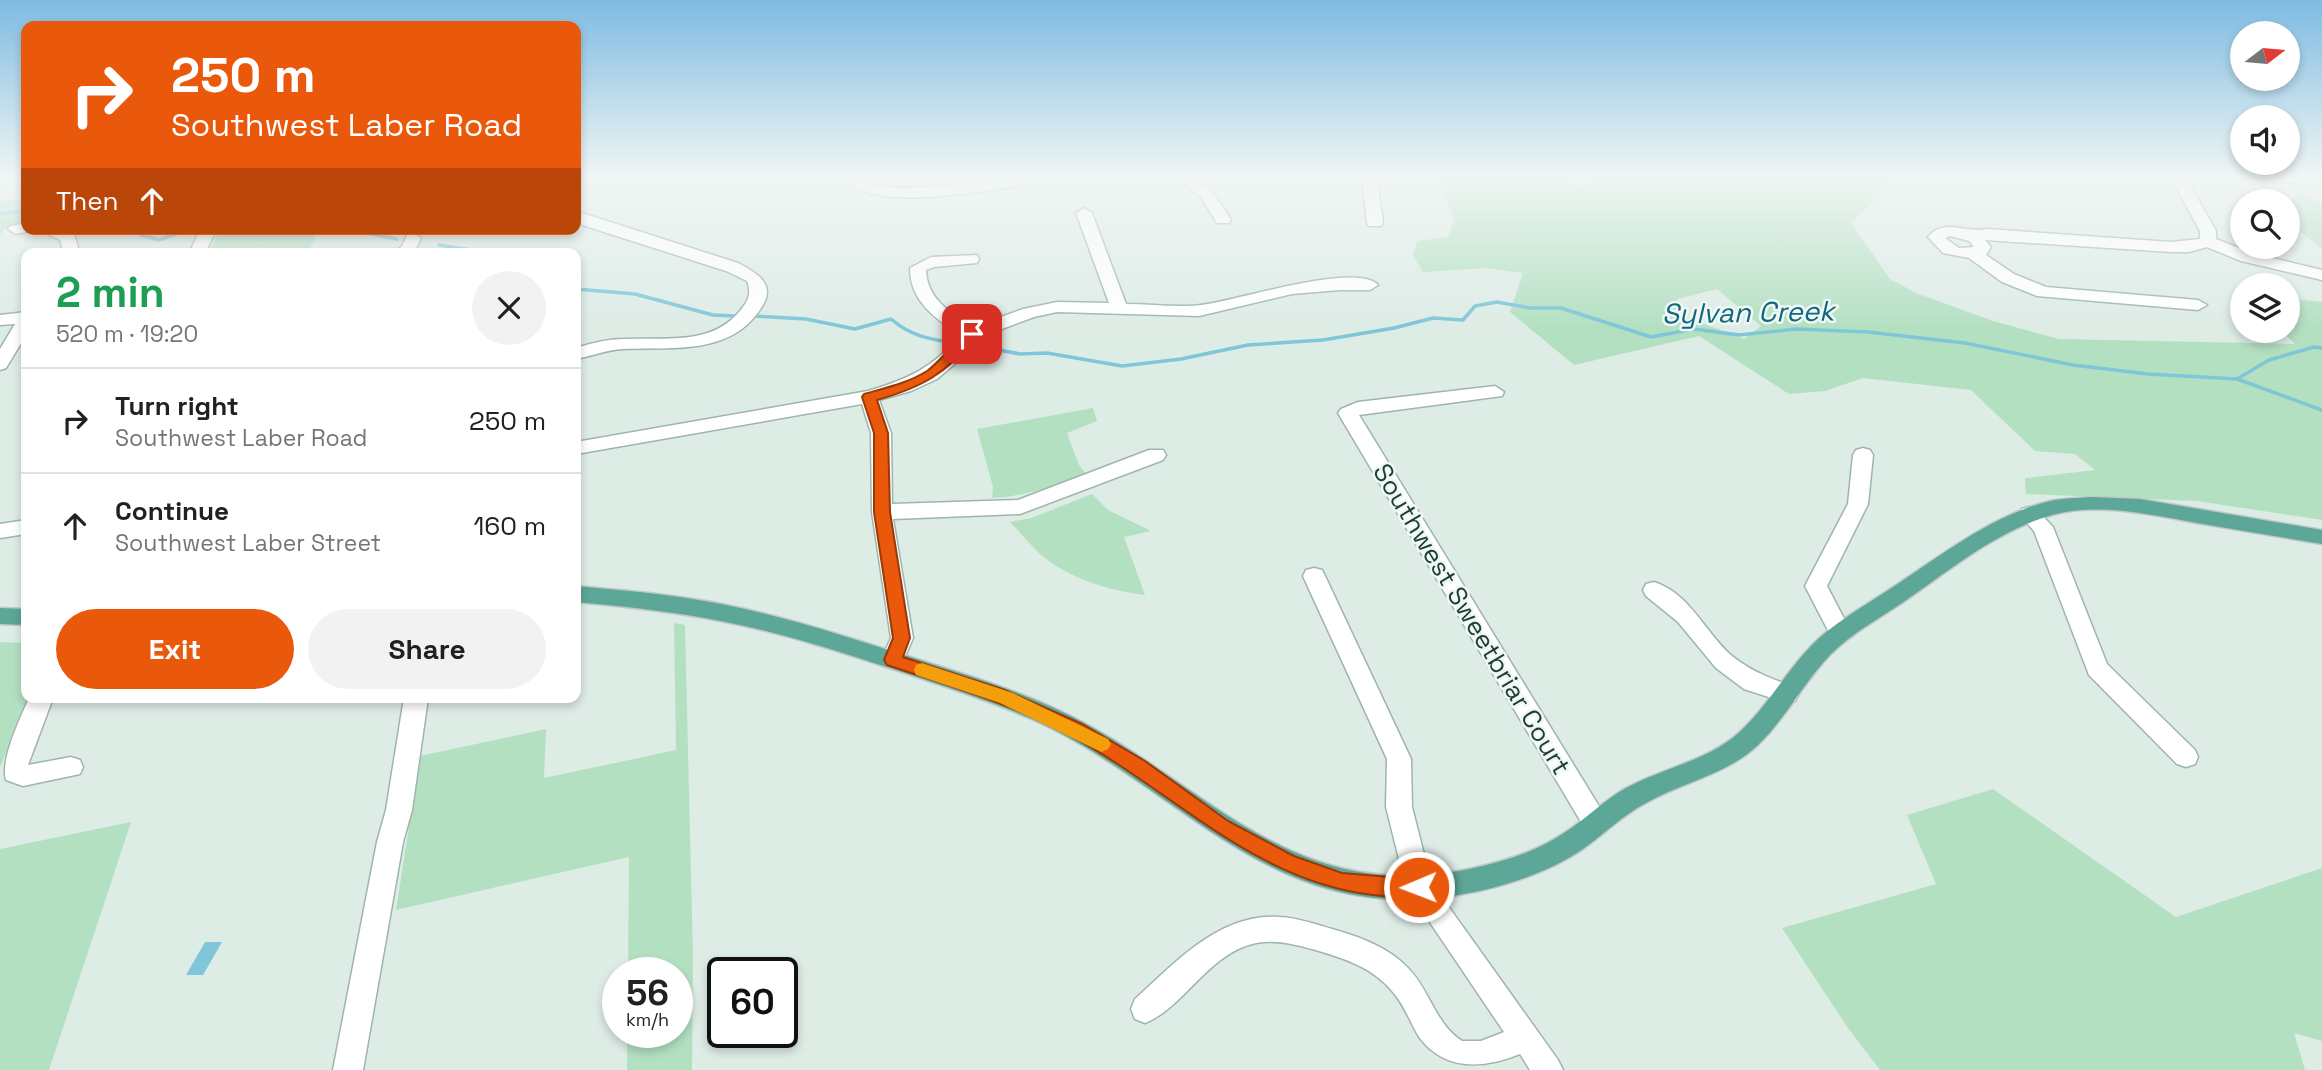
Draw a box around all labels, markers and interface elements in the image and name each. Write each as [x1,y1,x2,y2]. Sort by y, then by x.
north arrow [2230,21,2300,91]
map controls [2230,21,2300,343]
text: 250 m [171,44,316,106]
icon: right [56,49,147,140]
text: Southwest Laber Road [171,105,522,145]
button: sound [2230,105,2300,175]
icon: ahead [133,182,171,220]
text: Then [56,184,119,218]
button: search [2230,189,2300,259]
text: 2 min [56,266,165,319]
button: close [472,271,546,345]
button: layers [2230,273,2300,343]
water label: Sylvan Creek [1661,292,1837,332]
pin [942,304,1002,364]
icon: arrive [953,315,991,353]
text: 520 m · 19:20 [56,319,198,349]
text: Turn right [115,389,239,423]
icon: right [56,402,94,440]
text: 250 m [469,404,546,438]
text: Southwest Laber Road [115,423,367,453]
street label: Southwest Sweetbriar Court [1365,457,1579,781]
text: Continue [115,494,229,528]
icon: ahead [56,507,94,545]
text: 160 m [474,509,546,543]
text: Southwest Laber Street [115,528,381,558]
button: Exit [56,609,294,689]
button: Share [308,609,546,689]
position arrow [1382,850,1456,924]
speed limit sign: 60 [707,957,798,1048]
text: 56 [626,971,669,1015]
text: km/h [626,1008,669,1031]

